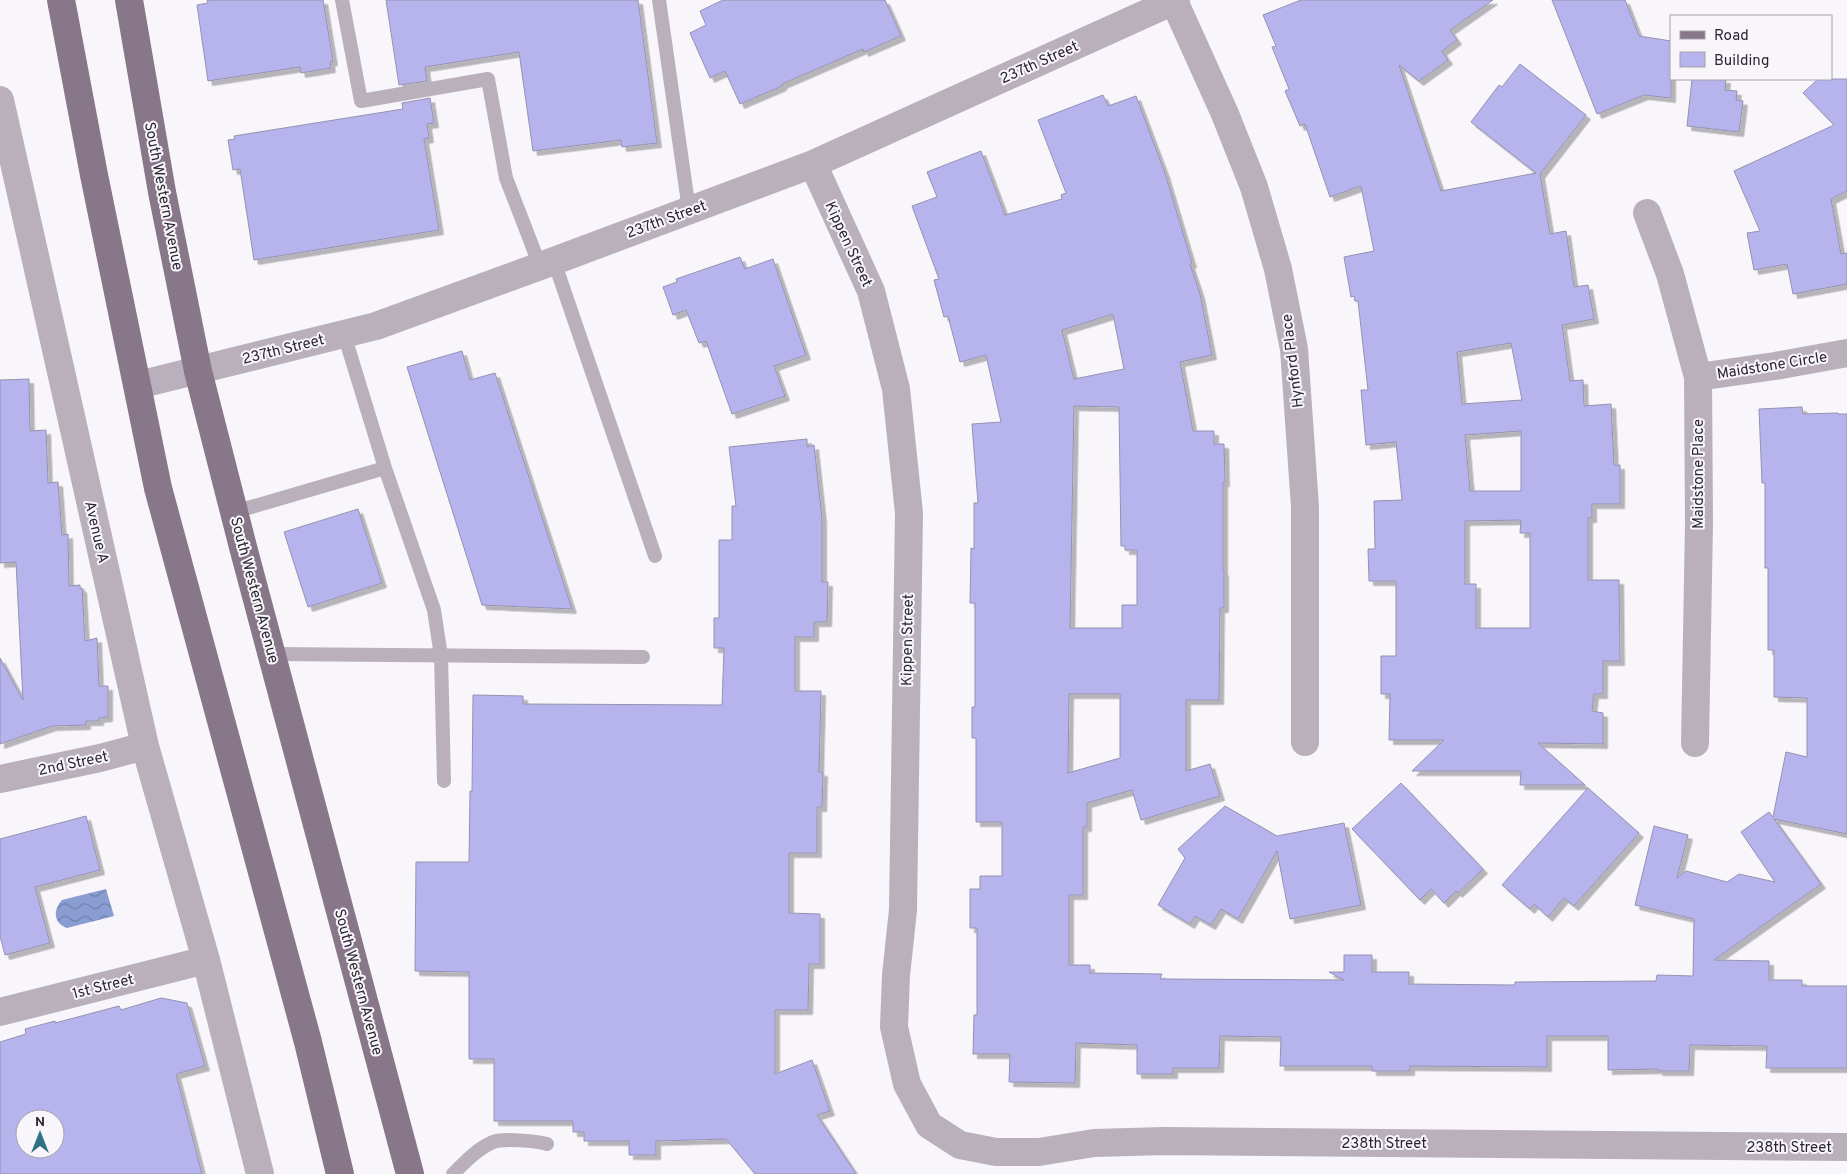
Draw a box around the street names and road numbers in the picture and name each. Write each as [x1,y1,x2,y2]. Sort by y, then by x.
street label: 237th Street [997,38,1082,89]
street label: South Western Avenue [139,121,186,272]
street label: 237th Street [624,197,709,244]
street label: Kippen Street [820,199,876,290]
street label: Hynford Place [1278,313,1309,409]
street label: 237th Street [240,331,326,370]
street label: Maidstone Circle [1716,348,1829,385]
street label: Maidstone Place [1690,419,1709,529]
street label: Avenue A [79,499,112,565]
street label: South Western Avenue [225,515,282,666]
street label: Kippen Street [898,594,919,686]
street label: 2nd Street [37,748,110,781]
street label: South Western Avenue [329,907,386,1058]
street label: 1st Street [71,971,136,1004]
street label: 238th Street [1341,1135,1427,1154]
street label: 238th Street [1746,1139,1832,1158]

